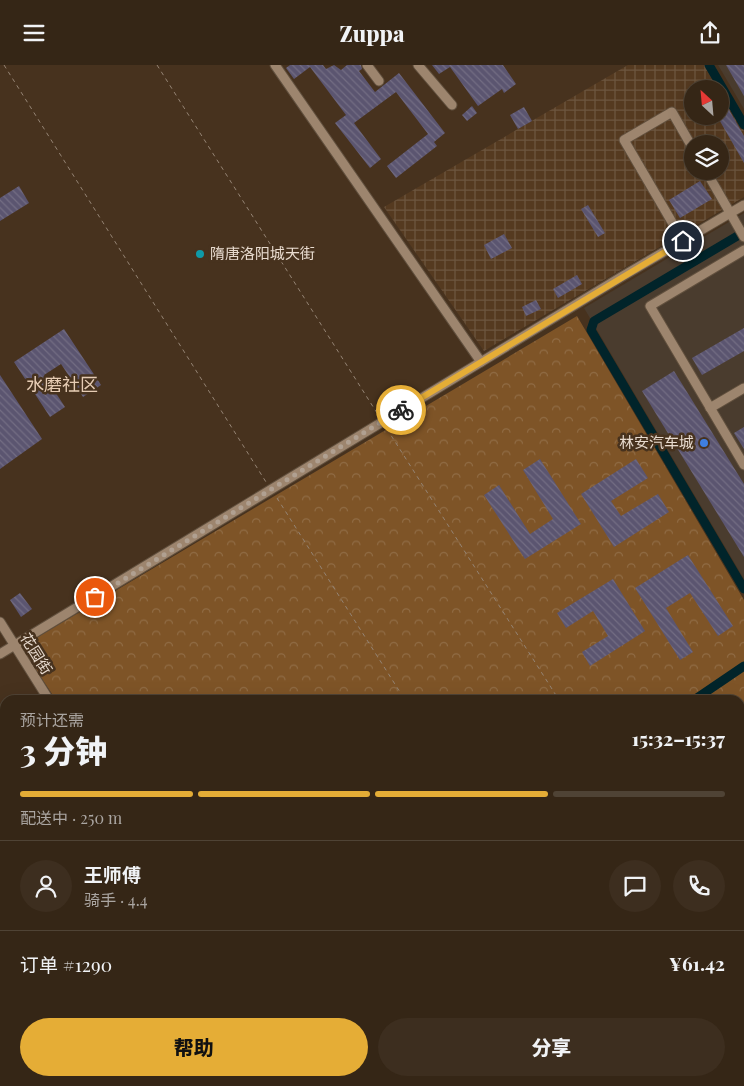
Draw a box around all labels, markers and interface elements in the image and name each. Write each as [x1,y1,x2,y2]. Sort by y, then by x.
text: Zuppa [340,18,404,48]
icon: menu [20,19,48,47]
icon: share [696,19,724,47]
north arrow [684,80,729,125]
map controls [684,80,729,180]
button: layers [684,135,729,180]
pin [662,220,704,262]
icon: home [669,227,697,255]
place label: 隋唐洛阳城天街 [210,243,315,263]
marker: 隋唐洛阳城天街 [194,248,206,260]
district label: 水磨社区 [26,372,98,396]
courier [376,385,426,435]
icon: bike [387,396,415,424]
place label: 林安汽车城 [619,432,694,452]
marker: 林安汽车城 [698,437,710,449]
pin [74,576,116,618]
icon: bag [81,583,109,611]
street label: 花园街 [16,629,57,678]
text: 预计还需 [20,709,84,730]
text: 15:32–15:37 [632,725,725,751]
text: 3 分钟 [20,728,107,771]
text: 配送中 · 250 m [20,807,122,828]
button: person [20,860,72,912]
button: chat [609,860,661,912]
button: phone [673,860,725,912]
text: 王师傅 [84,861,141,887]
text: 骑手 · 4.4 [84,889,148,910]
text: ¥61.42 [669,950,725,976]
text: 订单 #1290 [20,951,112,977]
button: 帮助 [20,1018,368,1076]
button: 分享 [378,1018,725,1076]

